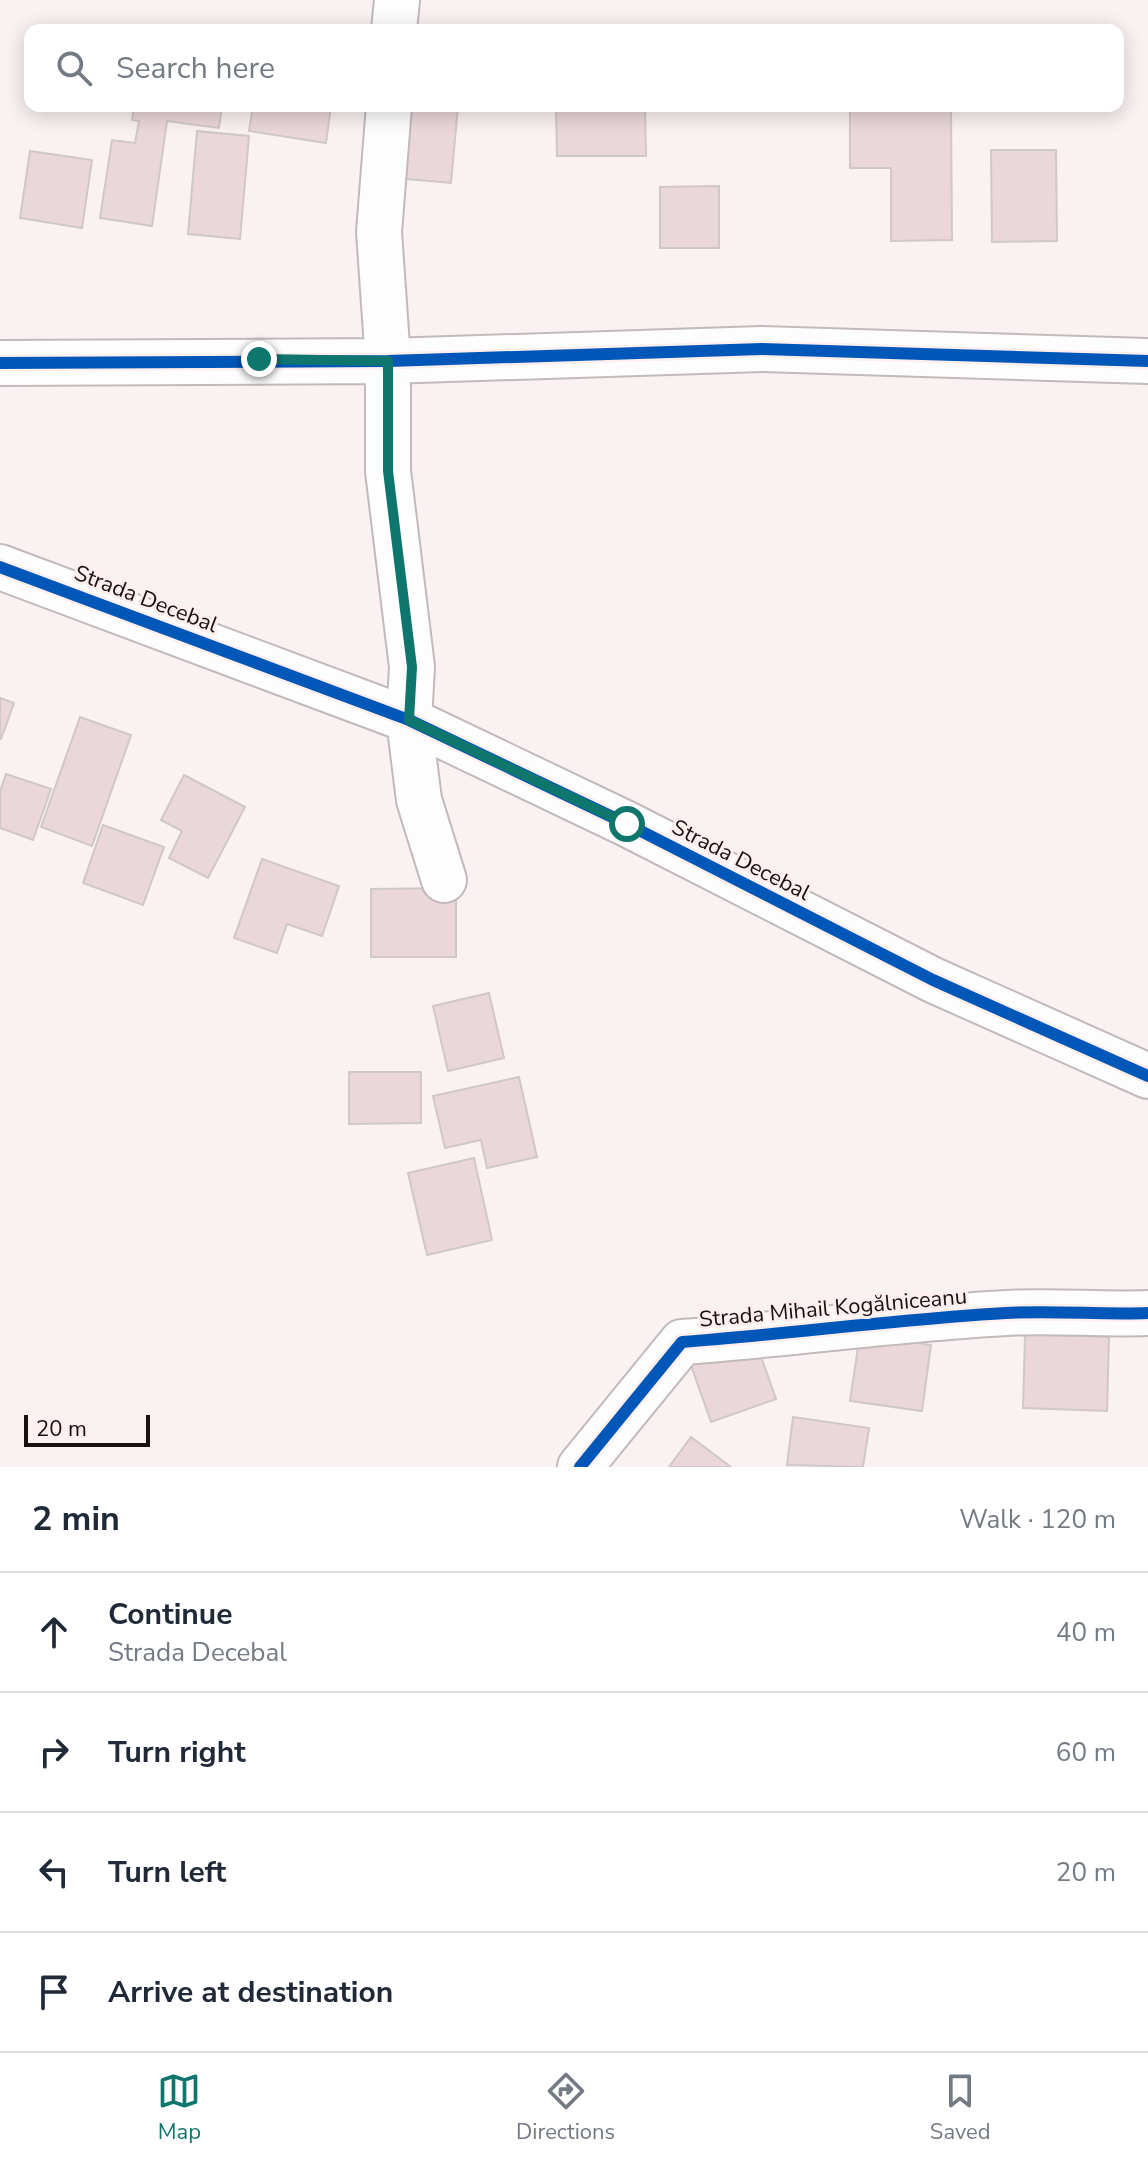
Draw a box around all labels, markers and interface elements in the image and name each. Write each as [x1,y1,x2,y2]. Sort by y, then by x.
search box [24,24,1124,112]
icon: search [52,46,96,90]
text: Search here [116,48,275,89]
route end [241,341,277,377]
street label: Strada Decebal [70,558,223,640]
route start [609,806,645,842]
street label: Strada Decebal [667,812,816,908]
street label: Strada Mihail Kogălniceanu [698,1281,968,1335]
scale bar [24,1411,150,1447]
text: 20 m [36,1414,87,1444]
text: 2 min [32,1496,120,1542]
text: Walk · 120 m [959,1502,1116,1537]
text: Continue [108,1594,233,1635]
icon: ahead [32,1610,76,1654]
text: 40 m [1056,1615,1116,1650]
text: Strada Decebal [108,1635,287,1670]
icon: right [32,1730,76,1774]
text: Turn right [108,1732,246,1773]
text: 60 m [1056,1735,1116,1770]
icon: left [32,1850,76,1894]
text: Turn left [108,1852,226,1893]
text: 20 m [1056,1855,1116,1890]
icon: arrive [32,1970,76,2014]
text: Arrive at destination [108,1972,393,2013]
tab: Map [157,2069,201,2147]
tab: Directions [516,2069,615,2147]
tab: Saved [930,2069,991,2147]

